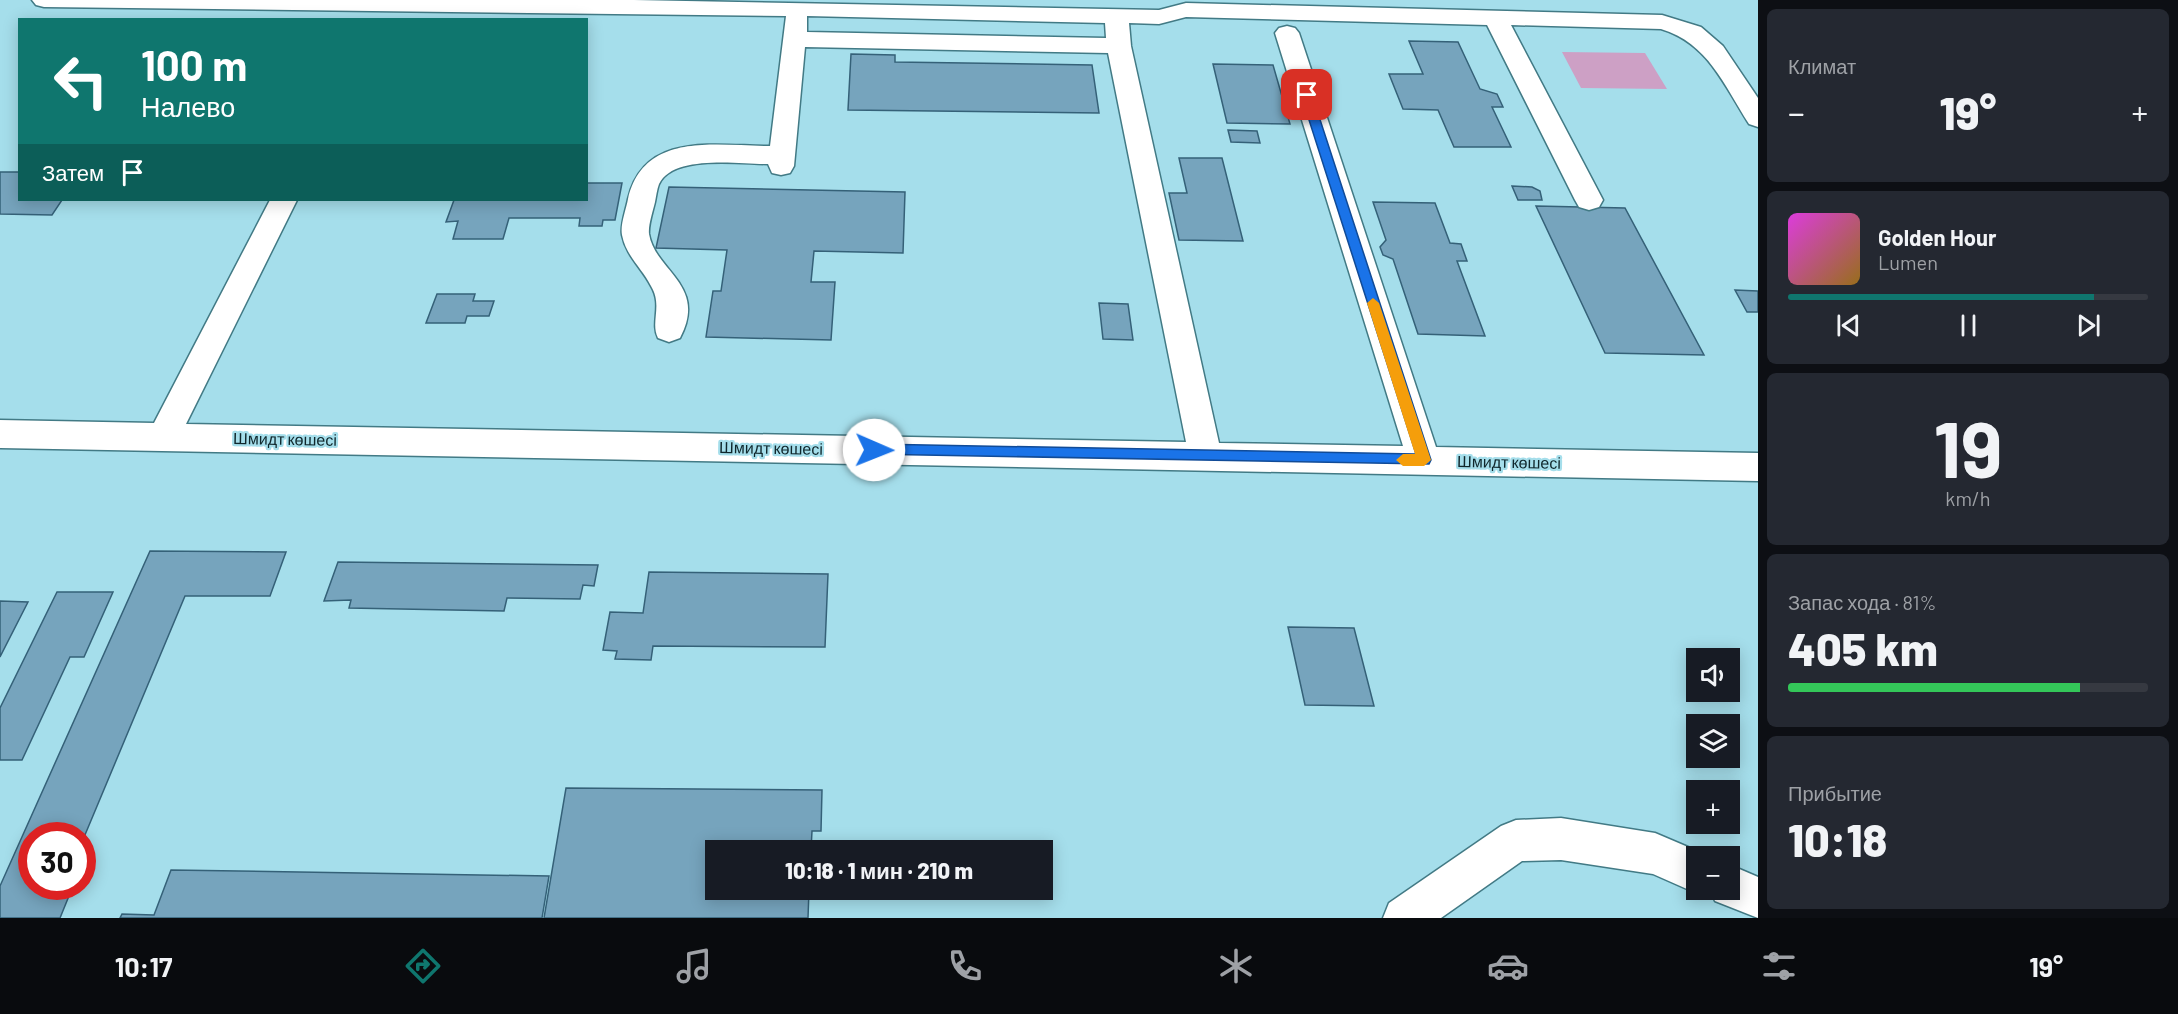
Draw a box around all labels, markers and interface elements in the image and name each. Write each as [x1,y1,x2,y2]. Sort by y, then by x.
text: 100 m [141,39,247,89]
icon: left [42,42,120,120]
text: Климат [1788,54,1856,78]
pin [1281,69,1332,120]
icon: arrive [1290,78,1323,111]
text: 19° [1940,85,1996,139]
text: Налево [141,90,235,122]
text: − [1788,92,1805,132]
text: + [2132,92,2148,132]
icon: arrive [116,156,149,189]
text: Затем [42,159,104,185]
text: Golden Hour [1878,224,1996,250]
text: Lumen [1878,250,1938,274]
icon: previous [1832,309,1865,342]
icon: pause [1952,309,1985,342]
icon: next [2072,309,2105,342]
text: 19 [1933,400,2003,494]
position arrow [842,418,906,482]
street label: Шмидт көшесі [233,428,337,449]
street label: Шмидт көшесі [719,437,823,458]
street label: Шмидт көшесі [1457,451,1561,472]
text: km/h [1945,486,1991,510]
text: Запас хода · 81% [1788,590,1936,614]
text: 405 km [1788,621,1938,675]
map controls [1686,648,1740,900]
button: sound [1686,648,1740,702]
button: layers [1686,714,1740,768]
button: + [1686,780,1740,834]
text: Прибытие [1788,781,1882,805]
text: 10:18 [1788,812,1887,866]
speed limit sign: 30 [18,822,96,900]
button: − [1686,846,1740,900]
text: 10:18 · 1 мин · 210 m [785,857,973,883]
icon: directions [402,945,444,987]
icon: music [673,945,715,987]
icon: phone [944,945,986,987]
icon: climate [1215,945,1257,987]
icon: car [1487,945,1529,987]
icon: filters [1758,945,1800,987]
text: 10:17 [115,950,172,982]
text: 19° [2029,950,2063,982]

